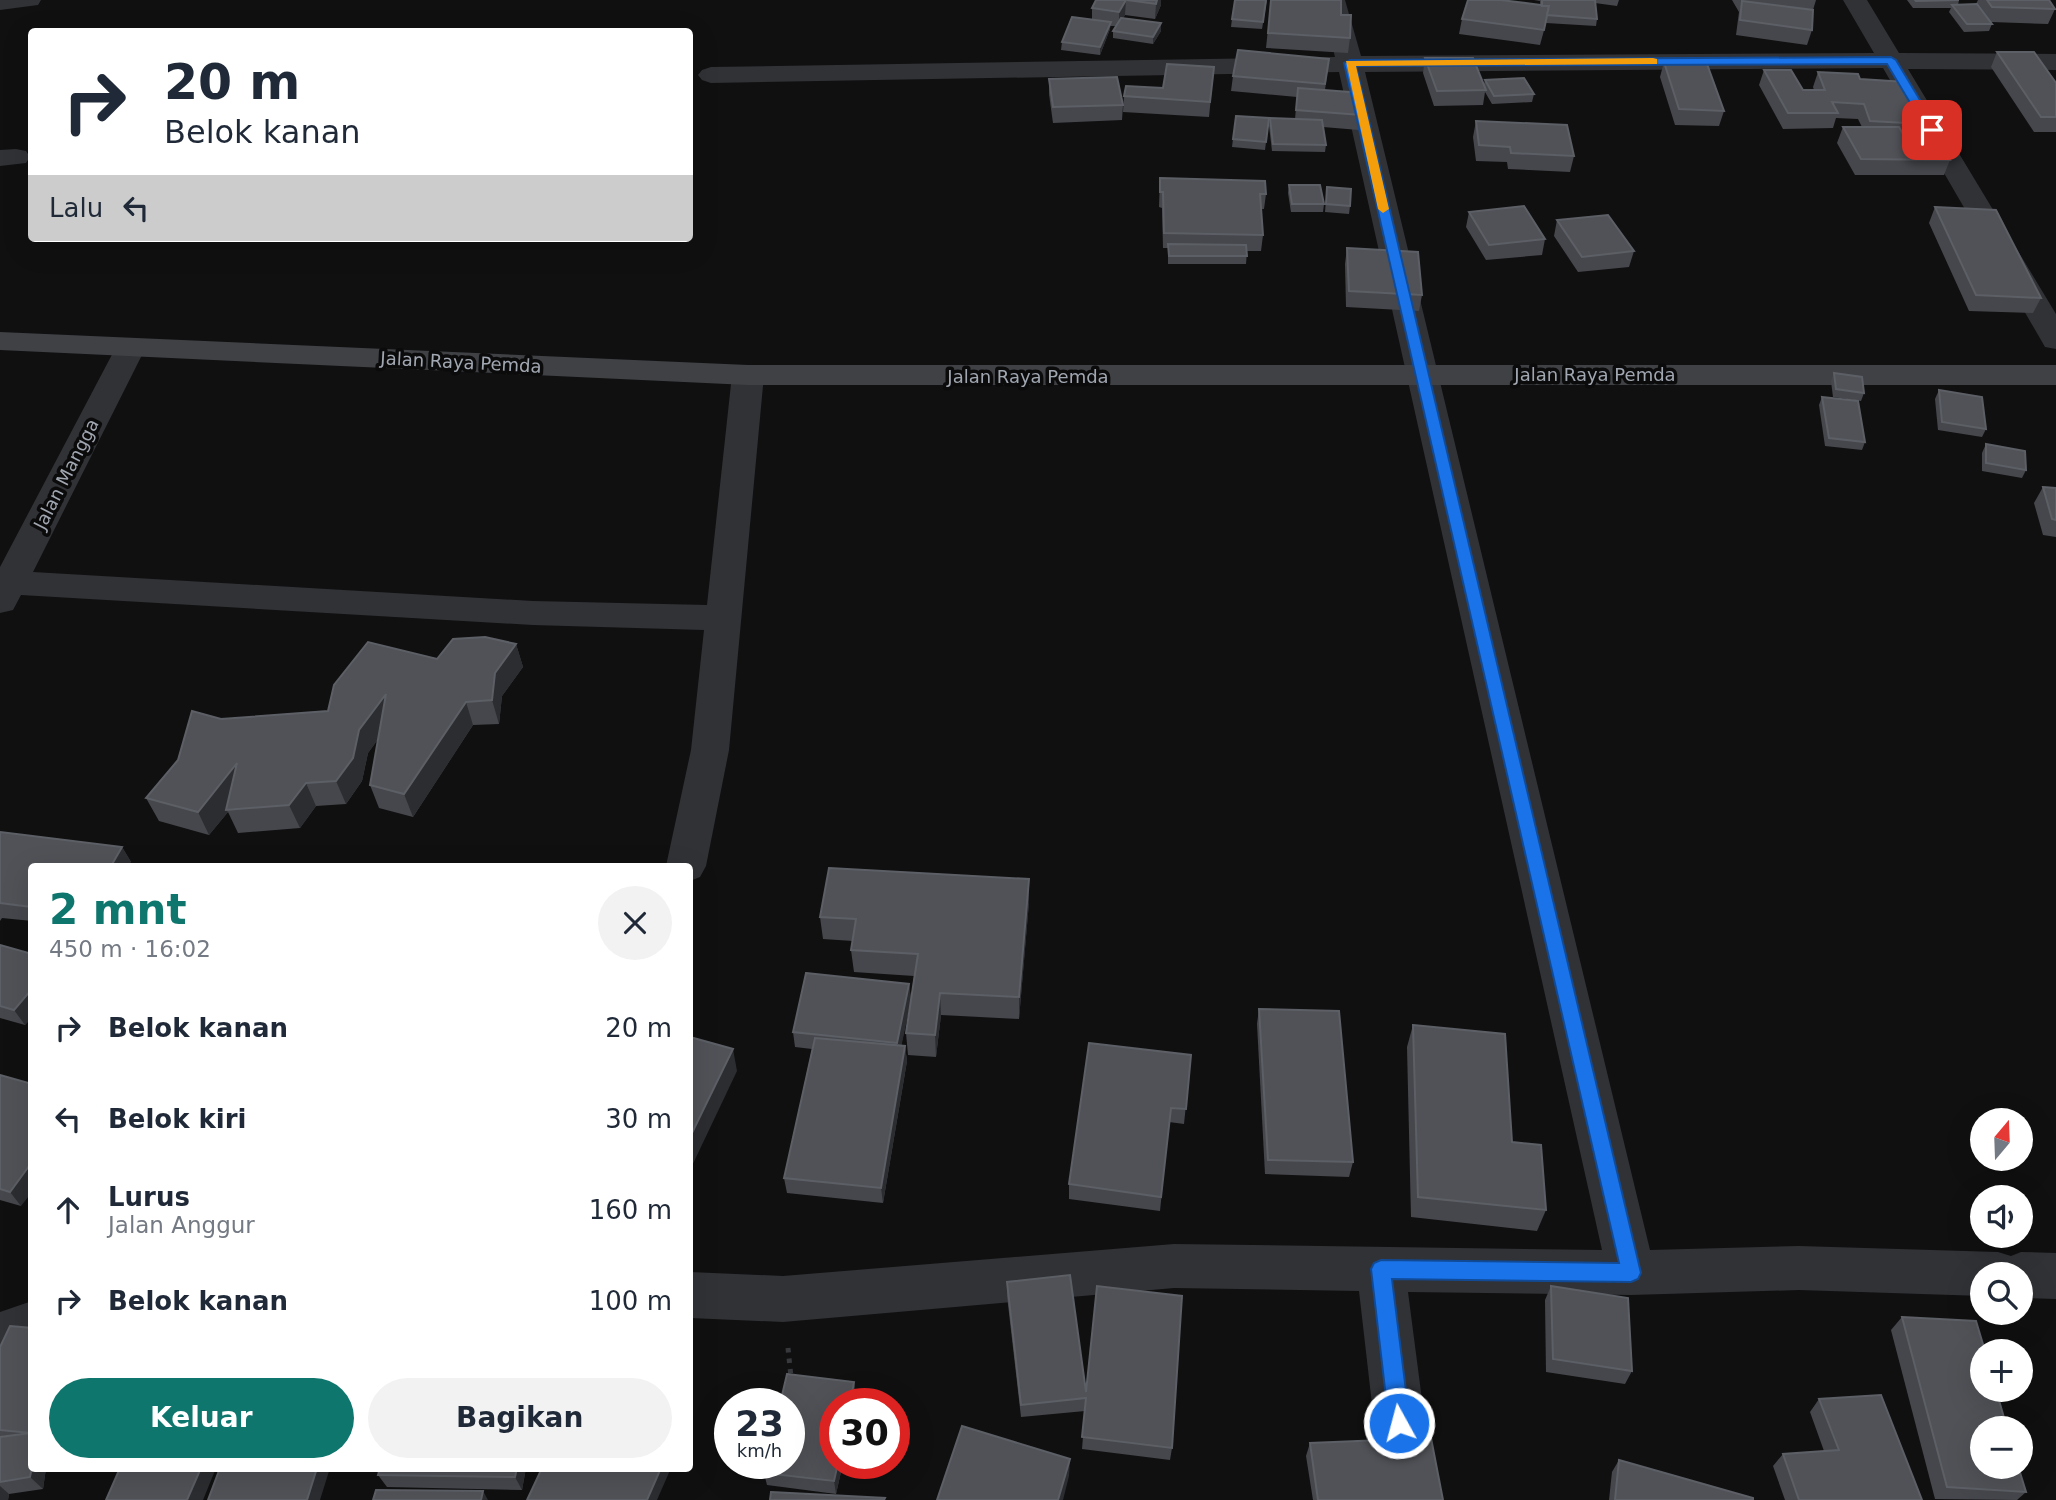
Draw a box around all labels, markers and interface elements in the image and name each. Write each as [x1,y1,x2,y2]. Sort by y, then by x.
text: 20 m [164,54,300,111]
icon: right [49,56,140,147]
pin [1902,100,1962,160]
icon: arrive [1913,111,1951,149]
text: Belok kanan [164,113,361,151]
icon: left [117,189,155,227]
text: Lalu [49,193,103,223]
street label: Jalan Raya Pemda [379,347,542,377]
street label: Jalan Raya Pemda [1513,364,1676,385]
street label: Jalan Raya Pemda [946,366,1109,387]
street label: Jalan Mangga [29,415,103,534]
text: 2 mnt [49,885,187,934]
button: close [598,886,672,960]
text: 450 m · 16:02 [49,936,211,962]
icon: right [49,1009,87,1047]
text: Belok kanan [108,1013,288,1043]
text: 20 m [605,1013,672,1043]
icon: left [49,1100,87,1138]
text: Belok kiri [108,1104,247,1134]
text: 30 m [605,1104,672,1134]
north arrow [1970,1108,2034,1171]
map controls [1970,1108,2033,1479]
text: Lurus [108,1182,190,1212]
button: sound [1970,1185,2033,1248]
icon: ahead [49,1191,87,1229]
text: 160 m [589,1195,672,1225]
text: Jalan Anggur [108,1212,255,1238]
button: search [1970,1262,2033,1325]
icon: right [49,1282,87,1320]
text: Belok kanan [108,1286,288,1316]
text: 100 m [589,1286,672,1316]
button: + [1970,1339,2033,1402]
button: Keluar [49,1378,354,1458]
button: Bagikan [368,1378,672,1458]
position arrow [1362,1386,1436,1460]
speed limit sign: 30 [819,1388,910,1479]
text: 23 [735,1404,784,1444]
button: − [1970,1416,2033,1479]
text: km/h [737,1440,782,1461]

